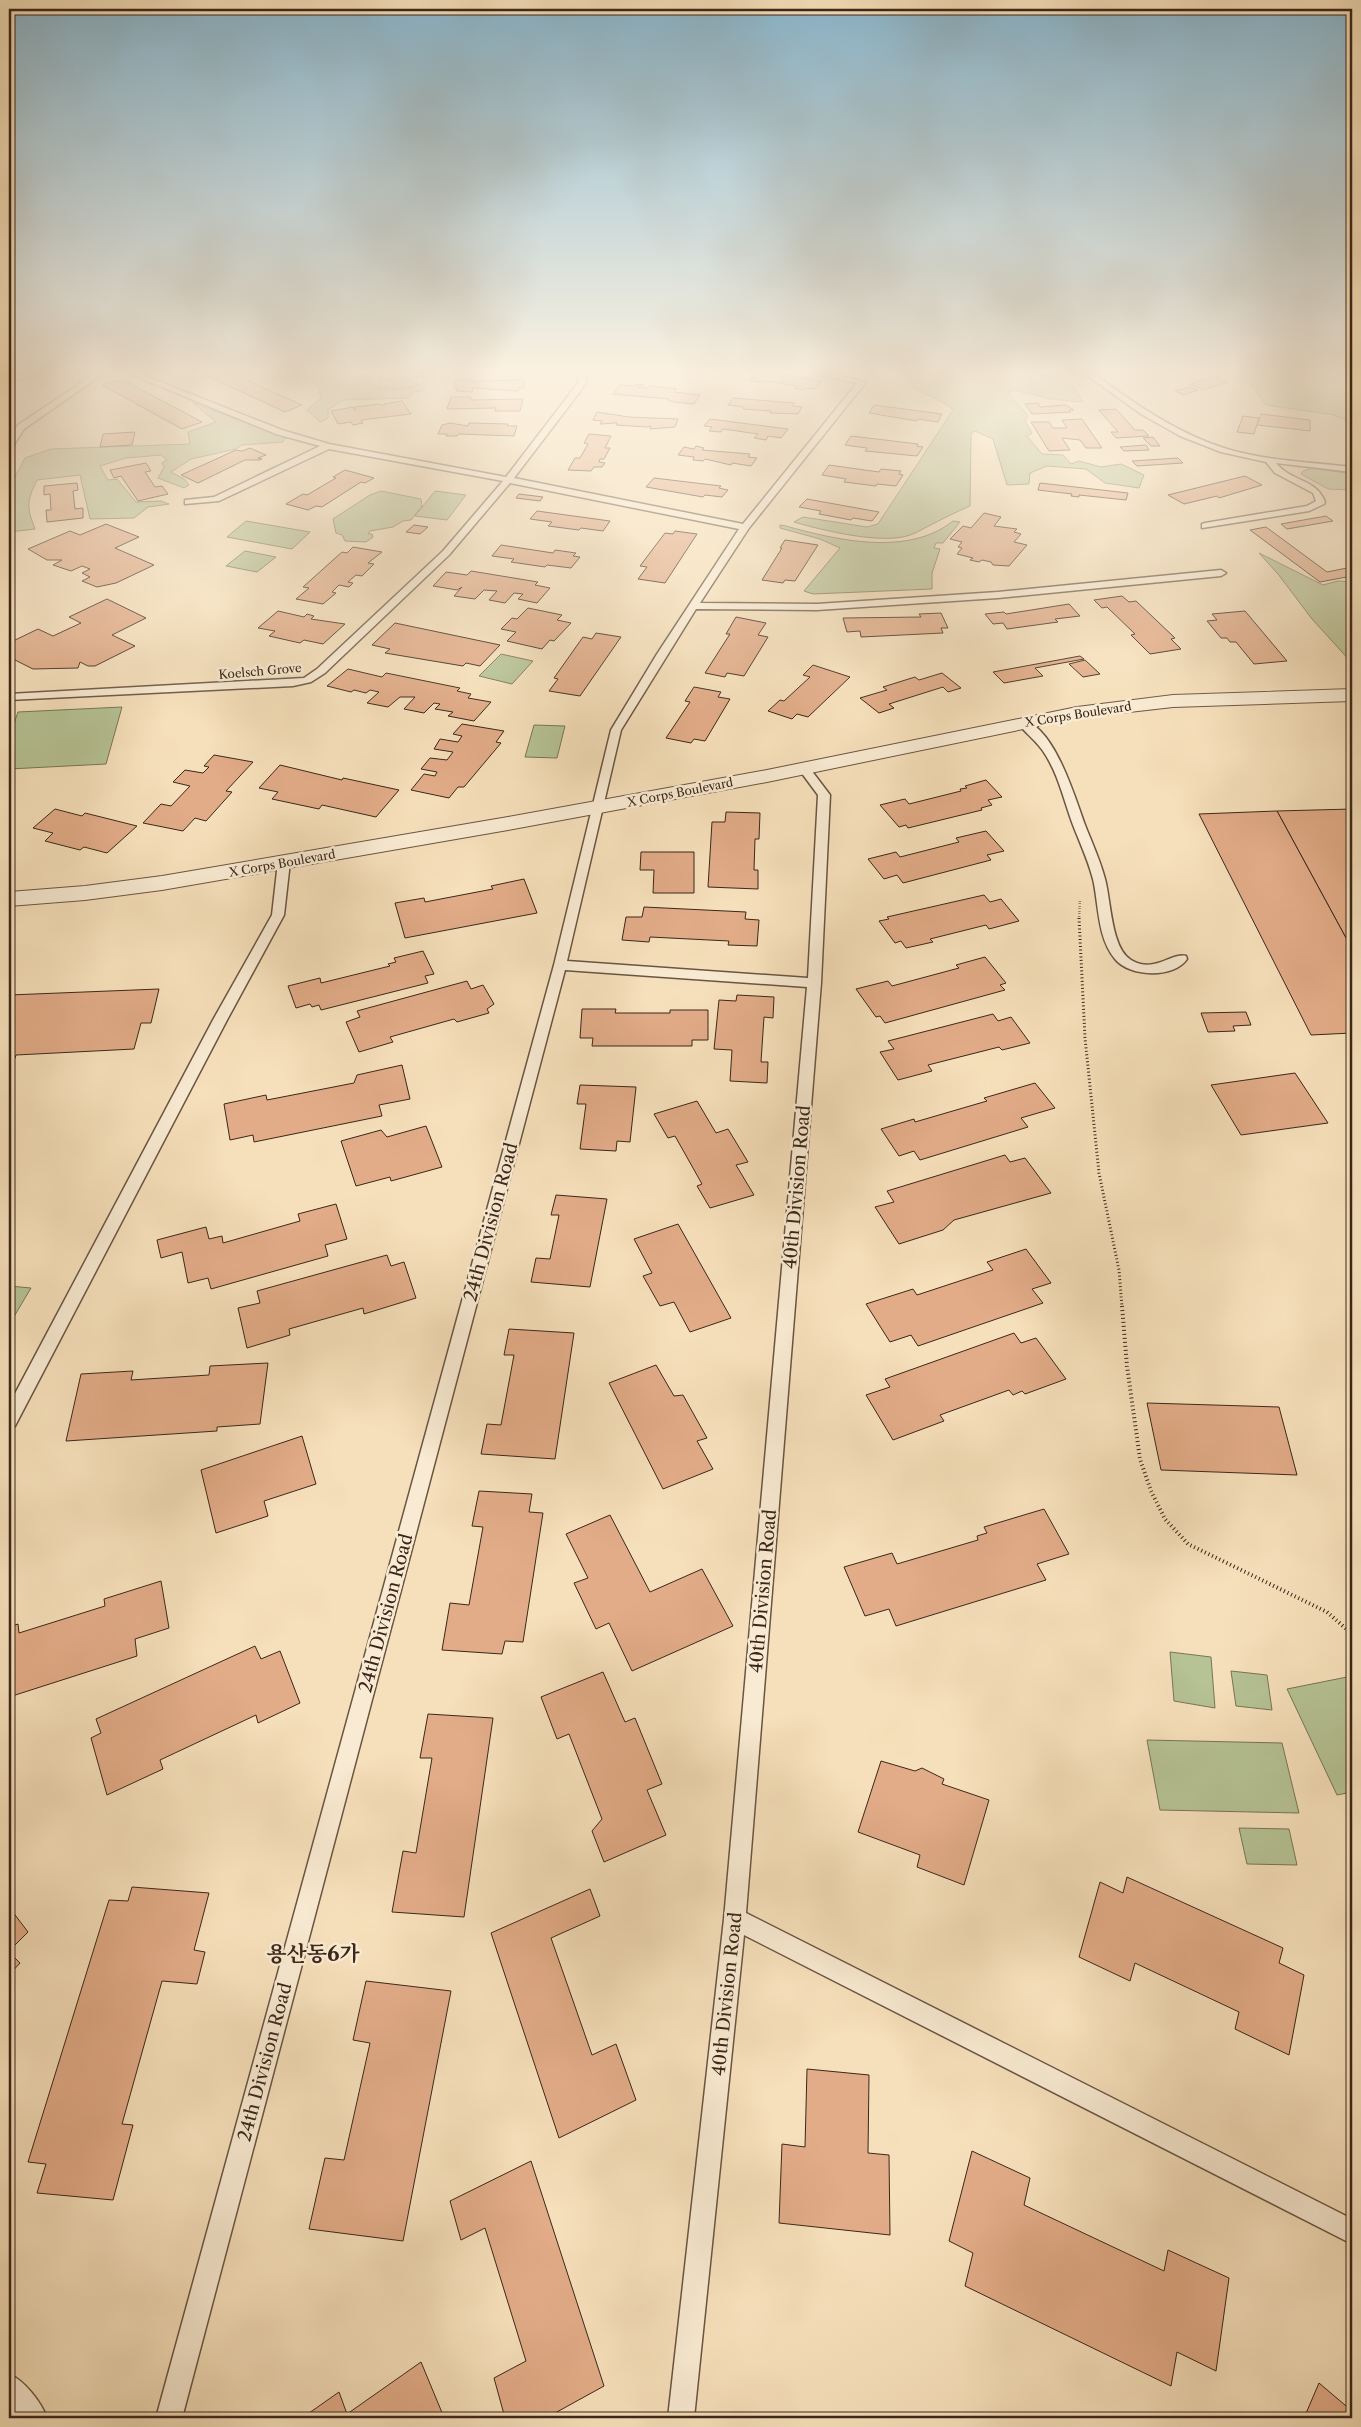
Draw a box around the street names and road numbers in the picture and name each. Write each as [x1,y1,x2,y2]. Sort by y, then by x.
street label: Koelsch Grove [218,660,302,682]
street label: X Corps Boulevard [1023,698,1133,730]
street label: X Corps Boulevard [625,774,735,810]
street label: X Corps Boulevard [227,846,337,880]
street label: 40th Division Road [779,1104,815,1270]
street label: 24th Division Road [459,1140,523,1304]
street label: 40th Division Road [745,1508,781,1674]
street label: 24th Division Road [354,1531,418,1695]
street label: 40th Division Road [707,1911,747,2077]
street label: 24th Division Road [233,1980,297,2144]

